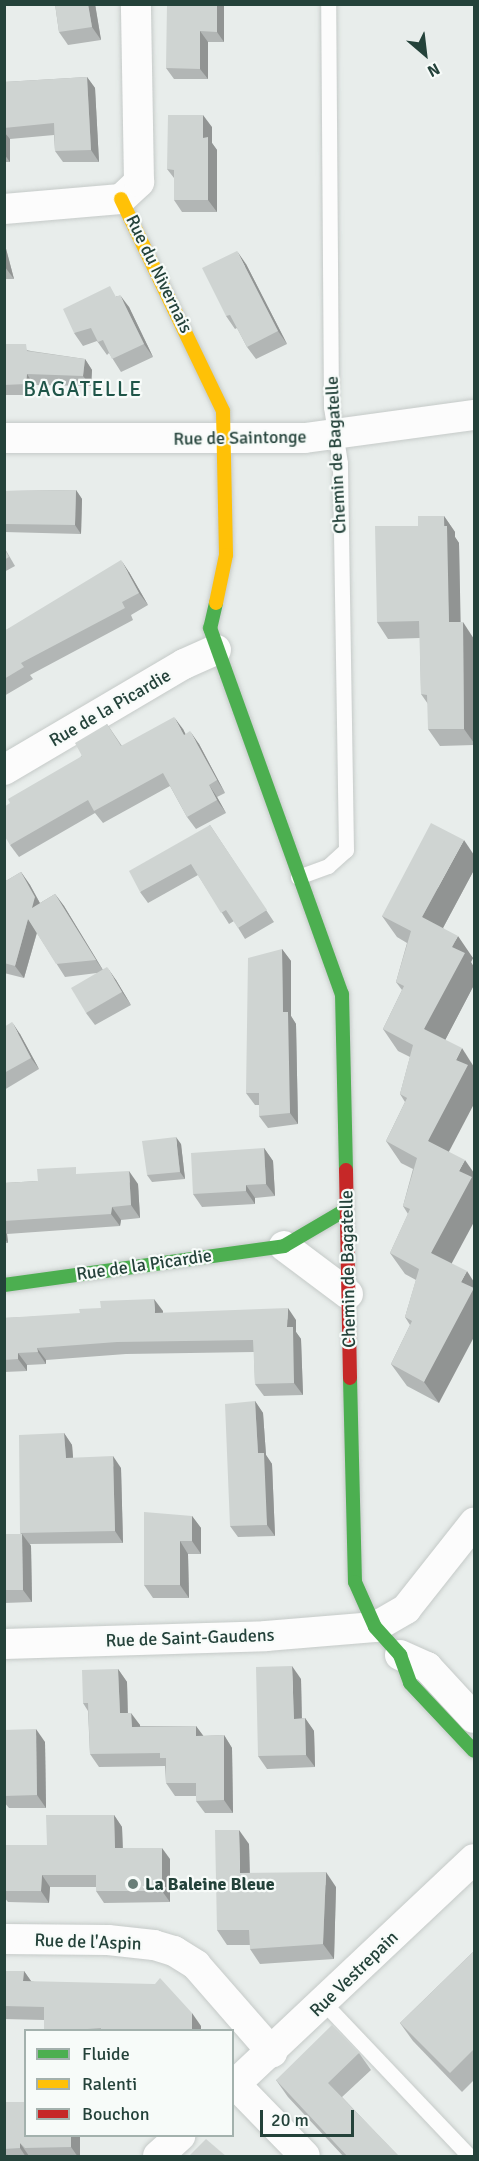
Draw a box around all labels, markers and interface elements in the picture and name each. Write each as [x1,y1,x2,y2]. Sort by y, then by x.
north arrow [395,24,455,84]
text: N [424,58,443,81]
street label: Rue du Nivernais [121,211,197,337]
district label: BAGATELLE [23,376,143,402]
street label: Chemin de Bagatelle [321,376,351,534]
street label: Rue de Saintonge [173,426,307,450]
street label: Rue de la Picardie [45,664,175,752]
street label: Chemin de Bagatelle [336,1190,360,1348]
street label: Rue de la Picardie [75,1245,213,1285]
street label: Rue de Saint-Gaudens [105,1624,275,1652]
place label: La Baleine Bleue [145,1873,275,1895]
marker: La Baleine Bleue [126,1877,140,1891]
street label: Rue Vestrepain [305,1926,403,2022]
street label: Rue de l'Aspin [34,1929,142,1955]
legend [24,2029,234,2137]
text: Fluide [82,2043,130,2065]
text: Ralenti [82,2073,137,2095]
scale bar [263,2098,358,2136]
text: Bouchon [82,2103,150,2125]
text: 20 m [271,2109,309,2131]

